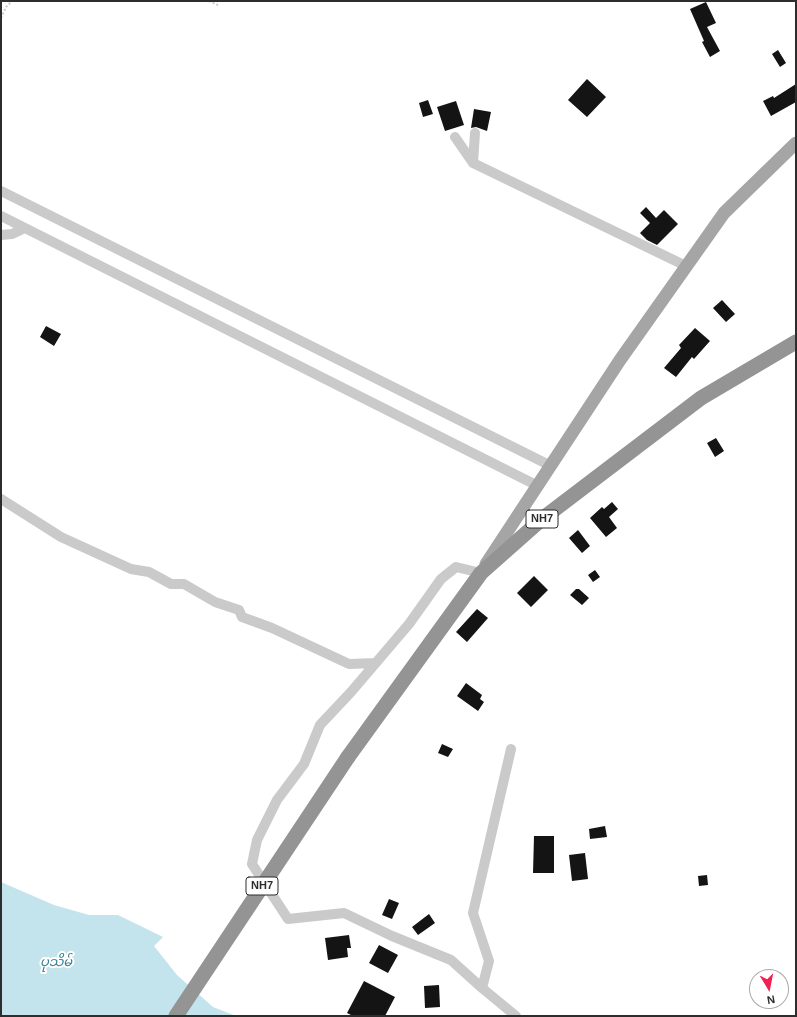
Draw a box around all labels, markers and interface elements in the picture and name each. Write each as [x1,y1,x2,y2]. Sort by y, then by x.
road number: NH7 [526,510,558,528]
road number: NH7 [246,877,278,895]
water label: ပုသိမ် [40,954,72,970]
north arrow [749,969,789,1009]
text: N [766,993,776,1006]

